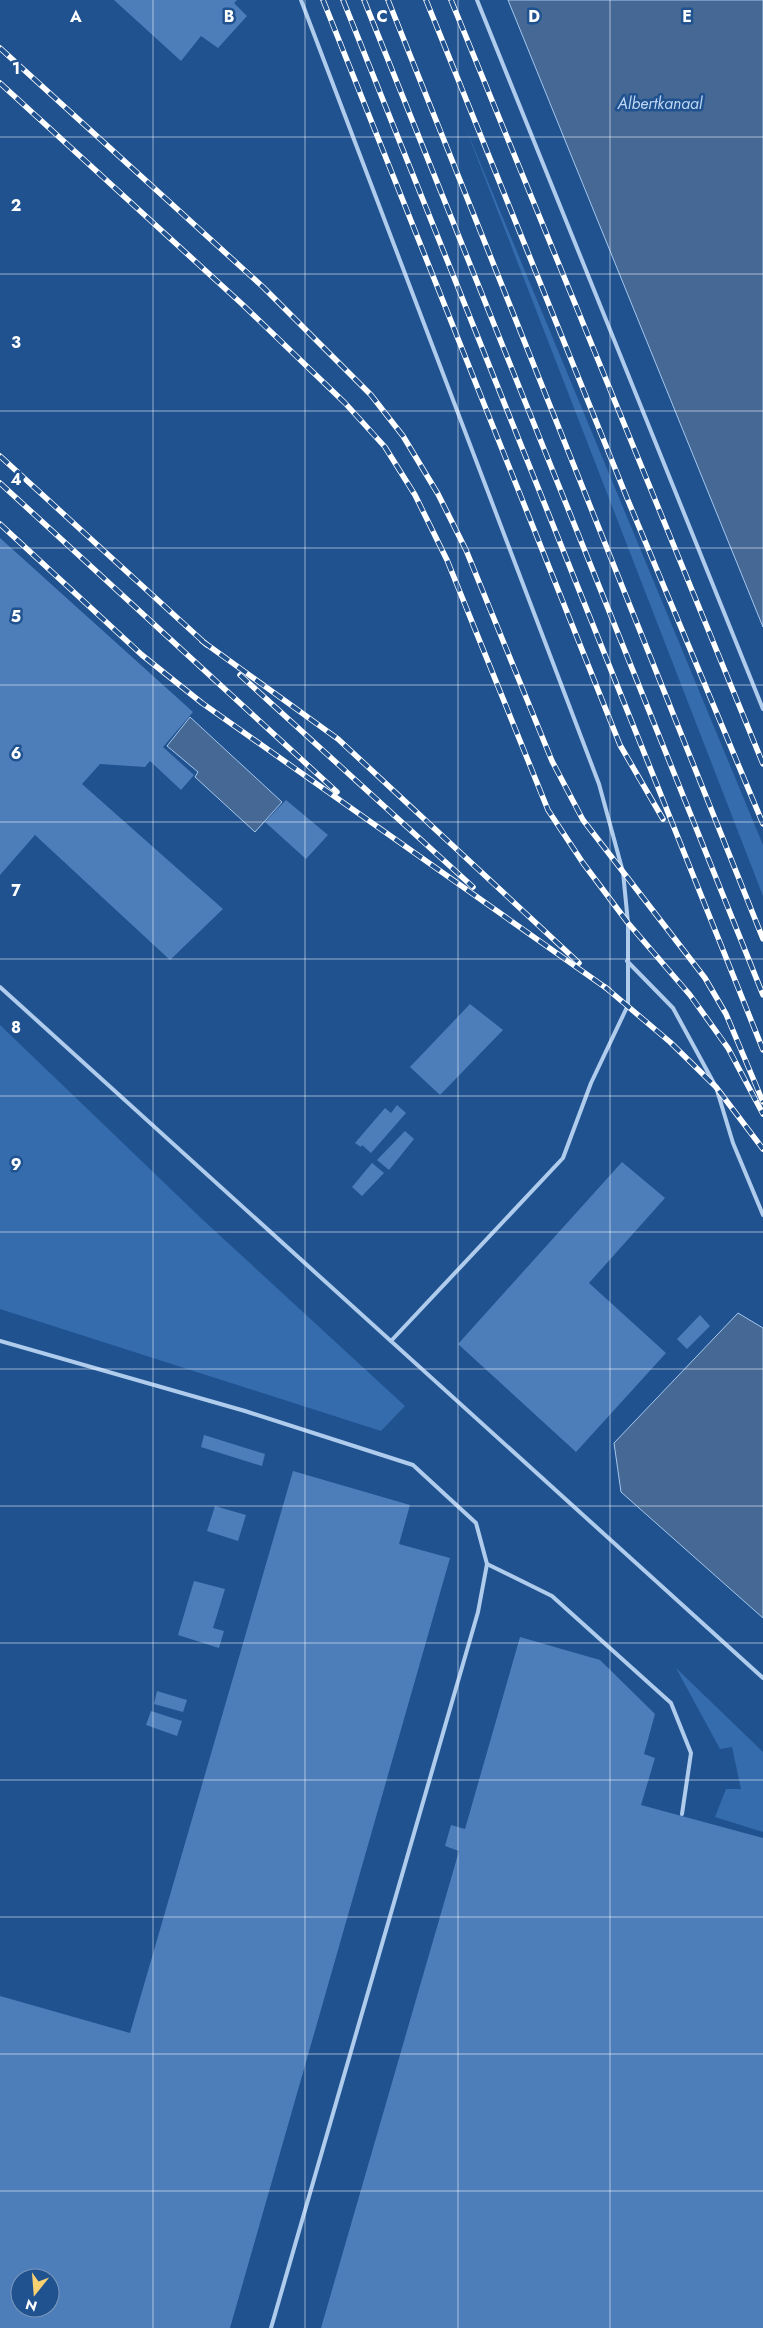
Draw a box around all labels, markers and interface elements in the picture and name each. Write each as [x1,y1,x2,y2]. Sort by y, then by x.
text: A [69,5,82,28]
text: B [224,5,234,28]
text: C [376,5,388,28]
text: D [528,5,540,28]
text: E [682,5,692,28]
text: 1 [12,57,20,80]
water label: Albertkanaal [617,92,704,115]
text: 2 [11,194,21,217]
text: 3 [11,331,21,354]
text: 4 [10,468,22,491]
text: 5 [11,605,21,628]
text: 6 [11,742,21,765]
text: 7 [11,879,21,902]
text: 8 [11,1016,21,1039]
text: 9 [11,1153,21,1176]
north arrow [10,2268,60,2318]
text: N [23,2294,39,2317]

